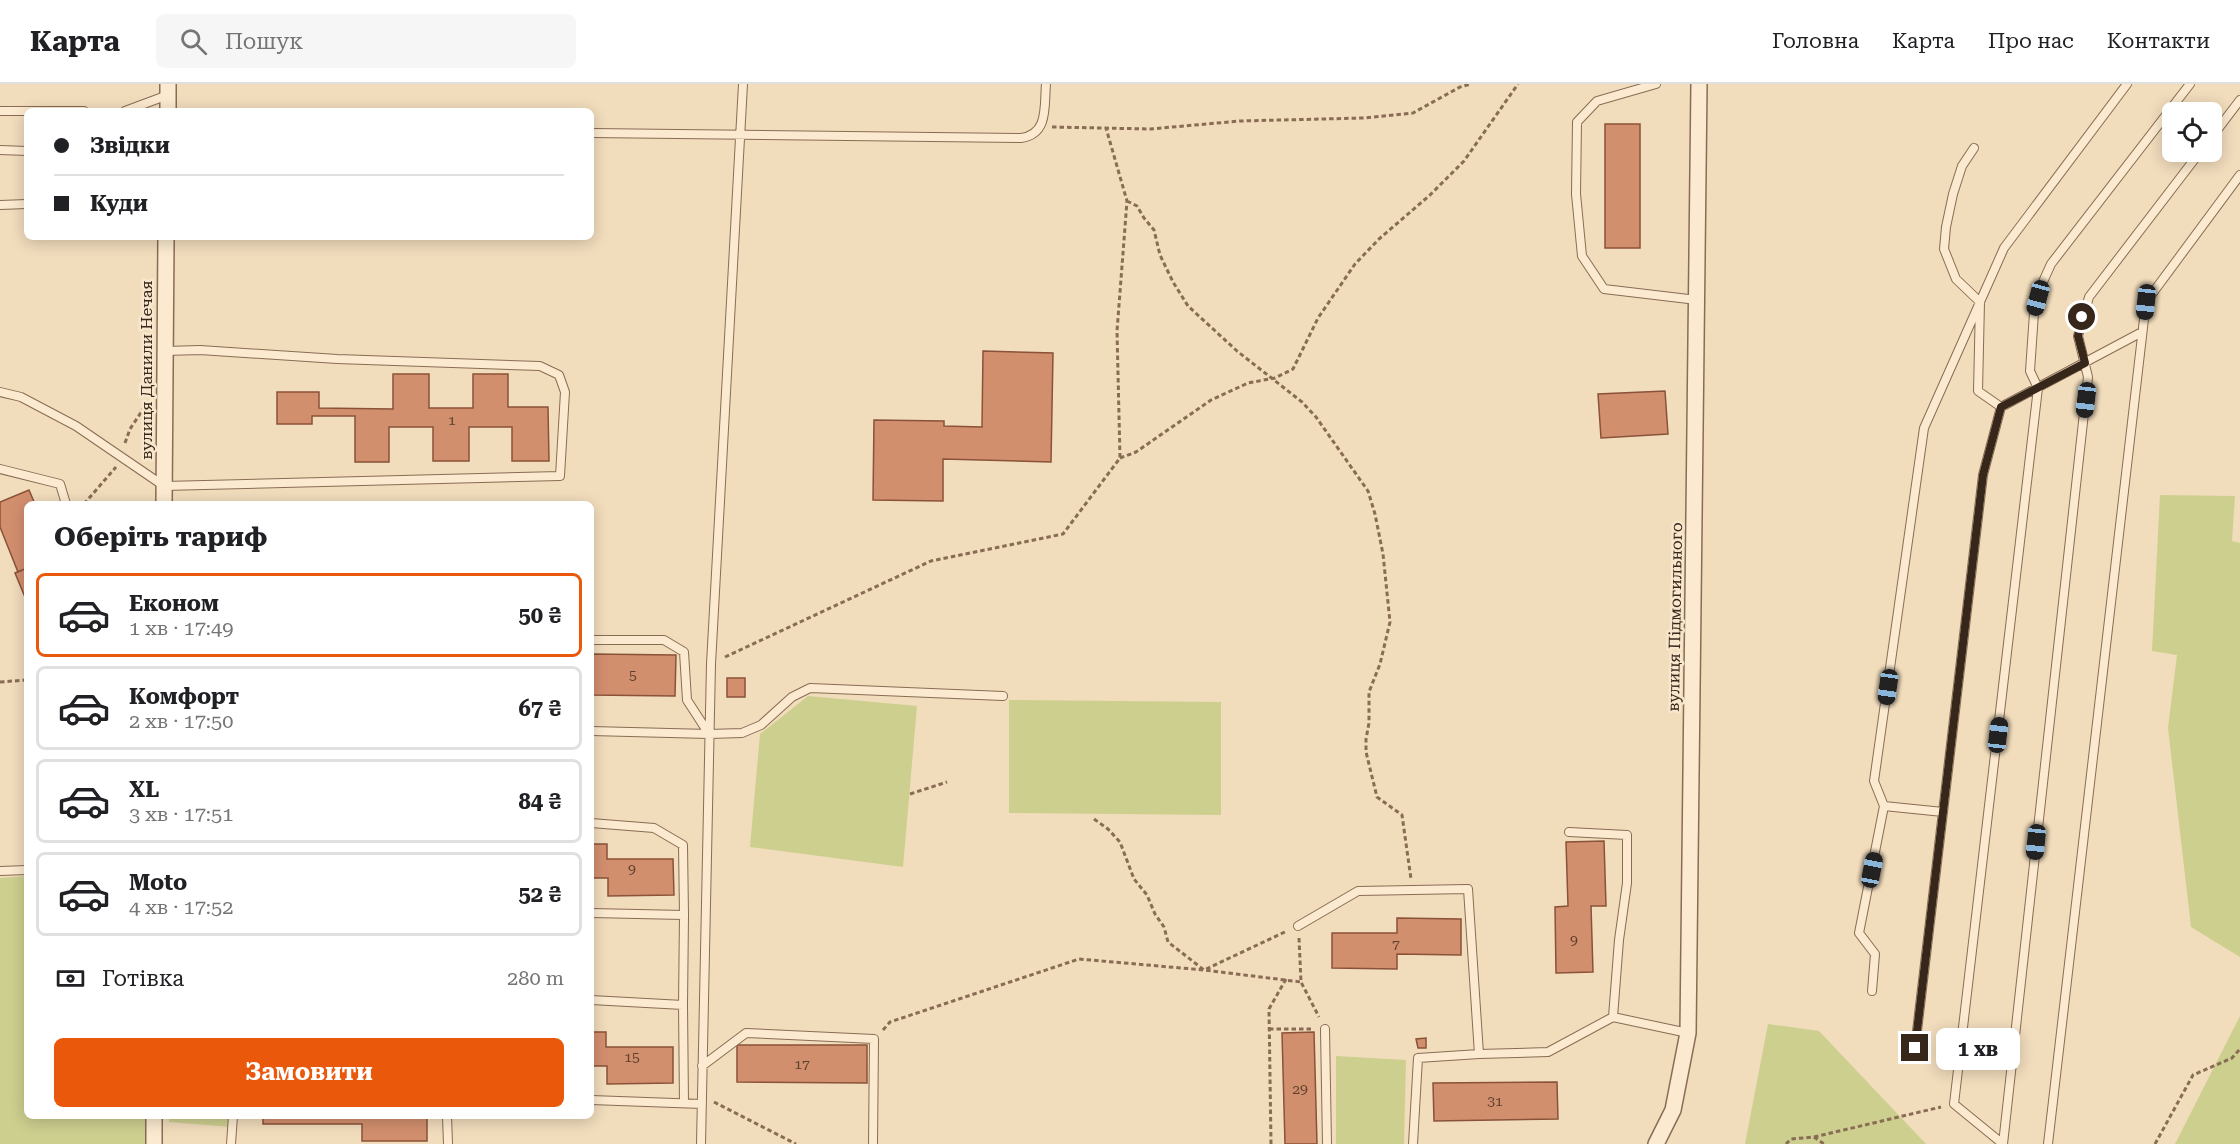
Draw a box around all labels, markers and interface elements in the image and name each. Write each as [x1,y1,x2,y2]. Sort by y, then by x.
search box [156,14,576,68]
text: Карта [30,25,120,58]
icon: search [177,25,210,58]
text: Пошук [225,29,303,54]
text: Головна [1772,29,1859,53]
text: Карта [1892,29,1955,53]
text: Про нас [1988,29,2074,53]
text: Контакти [2107,29,2210,53]
map controls [2162,102,2222,162]
button: locate [2162,102,2222,162]
text: Звідки [90,133,170,158]
text: Куди [90,191,148,216]
car [2025,278,2051,318]
street label: вулиця Данили Нечая [137,280,156,460]
car [2135,283,2157,321]
route start [2068,303,2095,330]
car [2075,381,2097,419]
house number: 1 [448,412,456,428]
text: Оберіть тариф [54,521,267,553]
street label: вулиця Підмогильного [1664,522,1686,712]
icon: car [57,588,111,642]
text: Економ [129,591,219,616]
text: 50 ₴ [518,603,561,628]
text: 1 хв · 17:49 [129,616,233,640]
house number: 5 [629,667,637,683]
car [1877,668,1899,706]
icon: car [57,681,111,735]
text: Комфорт [129,684,239,709]
text: 67 ₴ [518,696,561,721]
text: 2 хв · 17:50 [129,709,233,733]
car [1987,716,2009,754]
icon: car [57,774,111,828]
text: XL [129,777,159,802]
text: 84 ₴ [518,789,561,814]
text: 3 хв · 17:51 [129,802,233,826]
car [2025,823,2047,861]
car [1860,851,1884,889]
house number: 9 [628,861,636,877]
icon: car [57,867,111,921]
text: Moto [129,870,187,895]
text: 52 ₴ [518,882,561,907]
text: 4 хв · 17:52 [129,895,233,919]
house number: 9 [1570,932,1578,948]
house number: 7 [1392,936,1400,952]
icon: cash [54,962,87,995]
text: Готівка [102,966,184,991]
text: 280 m [507,966,564,990]
callout: 1 хв [1936,1027,2020,1069]
route end [1901,1034,1928,1061]
text: 1 хв [1958,1037,1998,1061]
button: Замовити [54,1038,564,1107]
house number: 15 [624,1049,640,1065]
house number: 17 [794,1056,810,1072]
house number: 29 [1292,1081,1308,1097]
house number: 31 [1487,1093,1503,1109]

